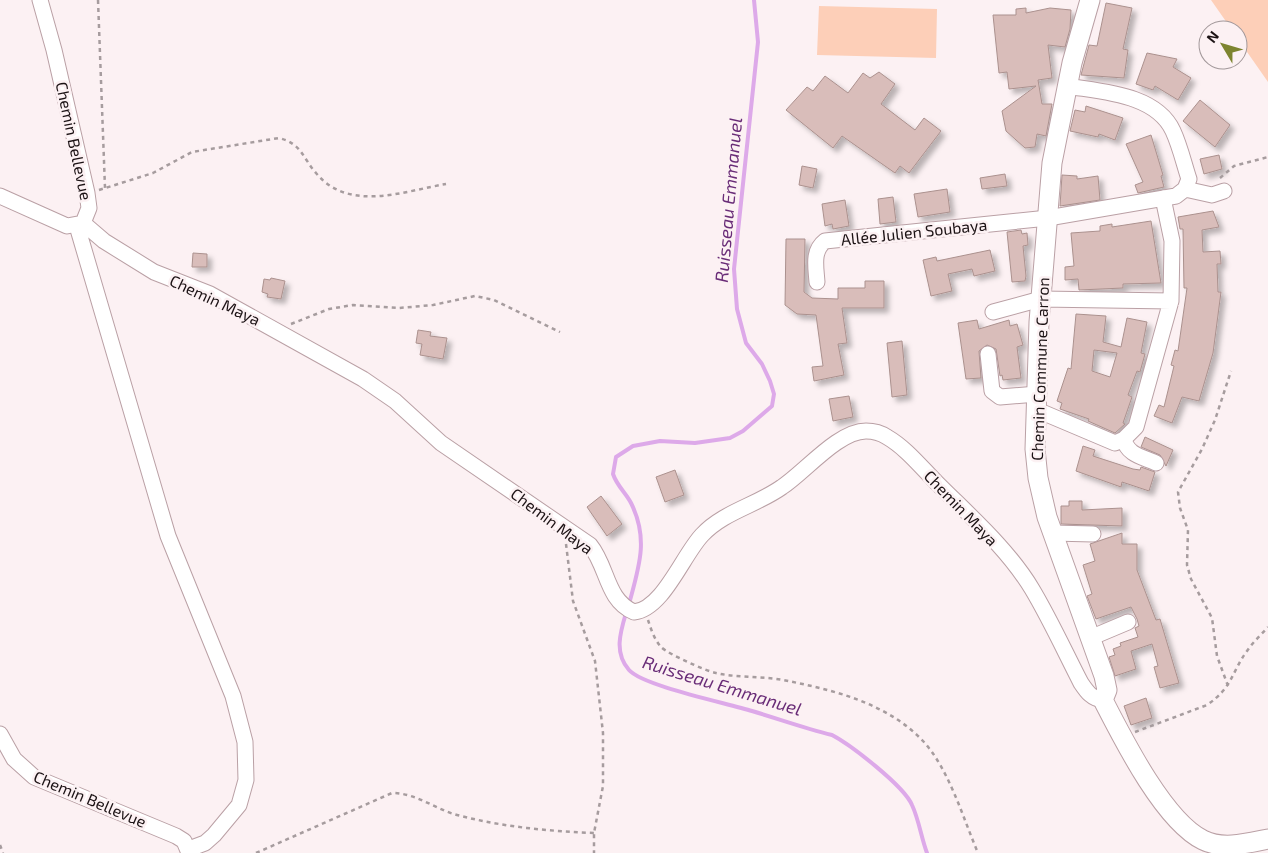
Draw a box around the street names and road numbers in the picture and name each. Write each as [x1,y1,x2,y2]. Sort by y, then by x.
street label: Chemin Bellevue [53,80,96,202]
street label: Allée Julien Soubaya [840,214,988,249]
street label: Chemin Maya [167,270,264,329]
street label: Chemin Commune Carron [1027,277,1052,461]
street label: Chemin Maya [921,466,1002,549]
street label: Chemin Maya [508,484,597,558]
street label: Chemin Bellevue [31,766,149,831]

